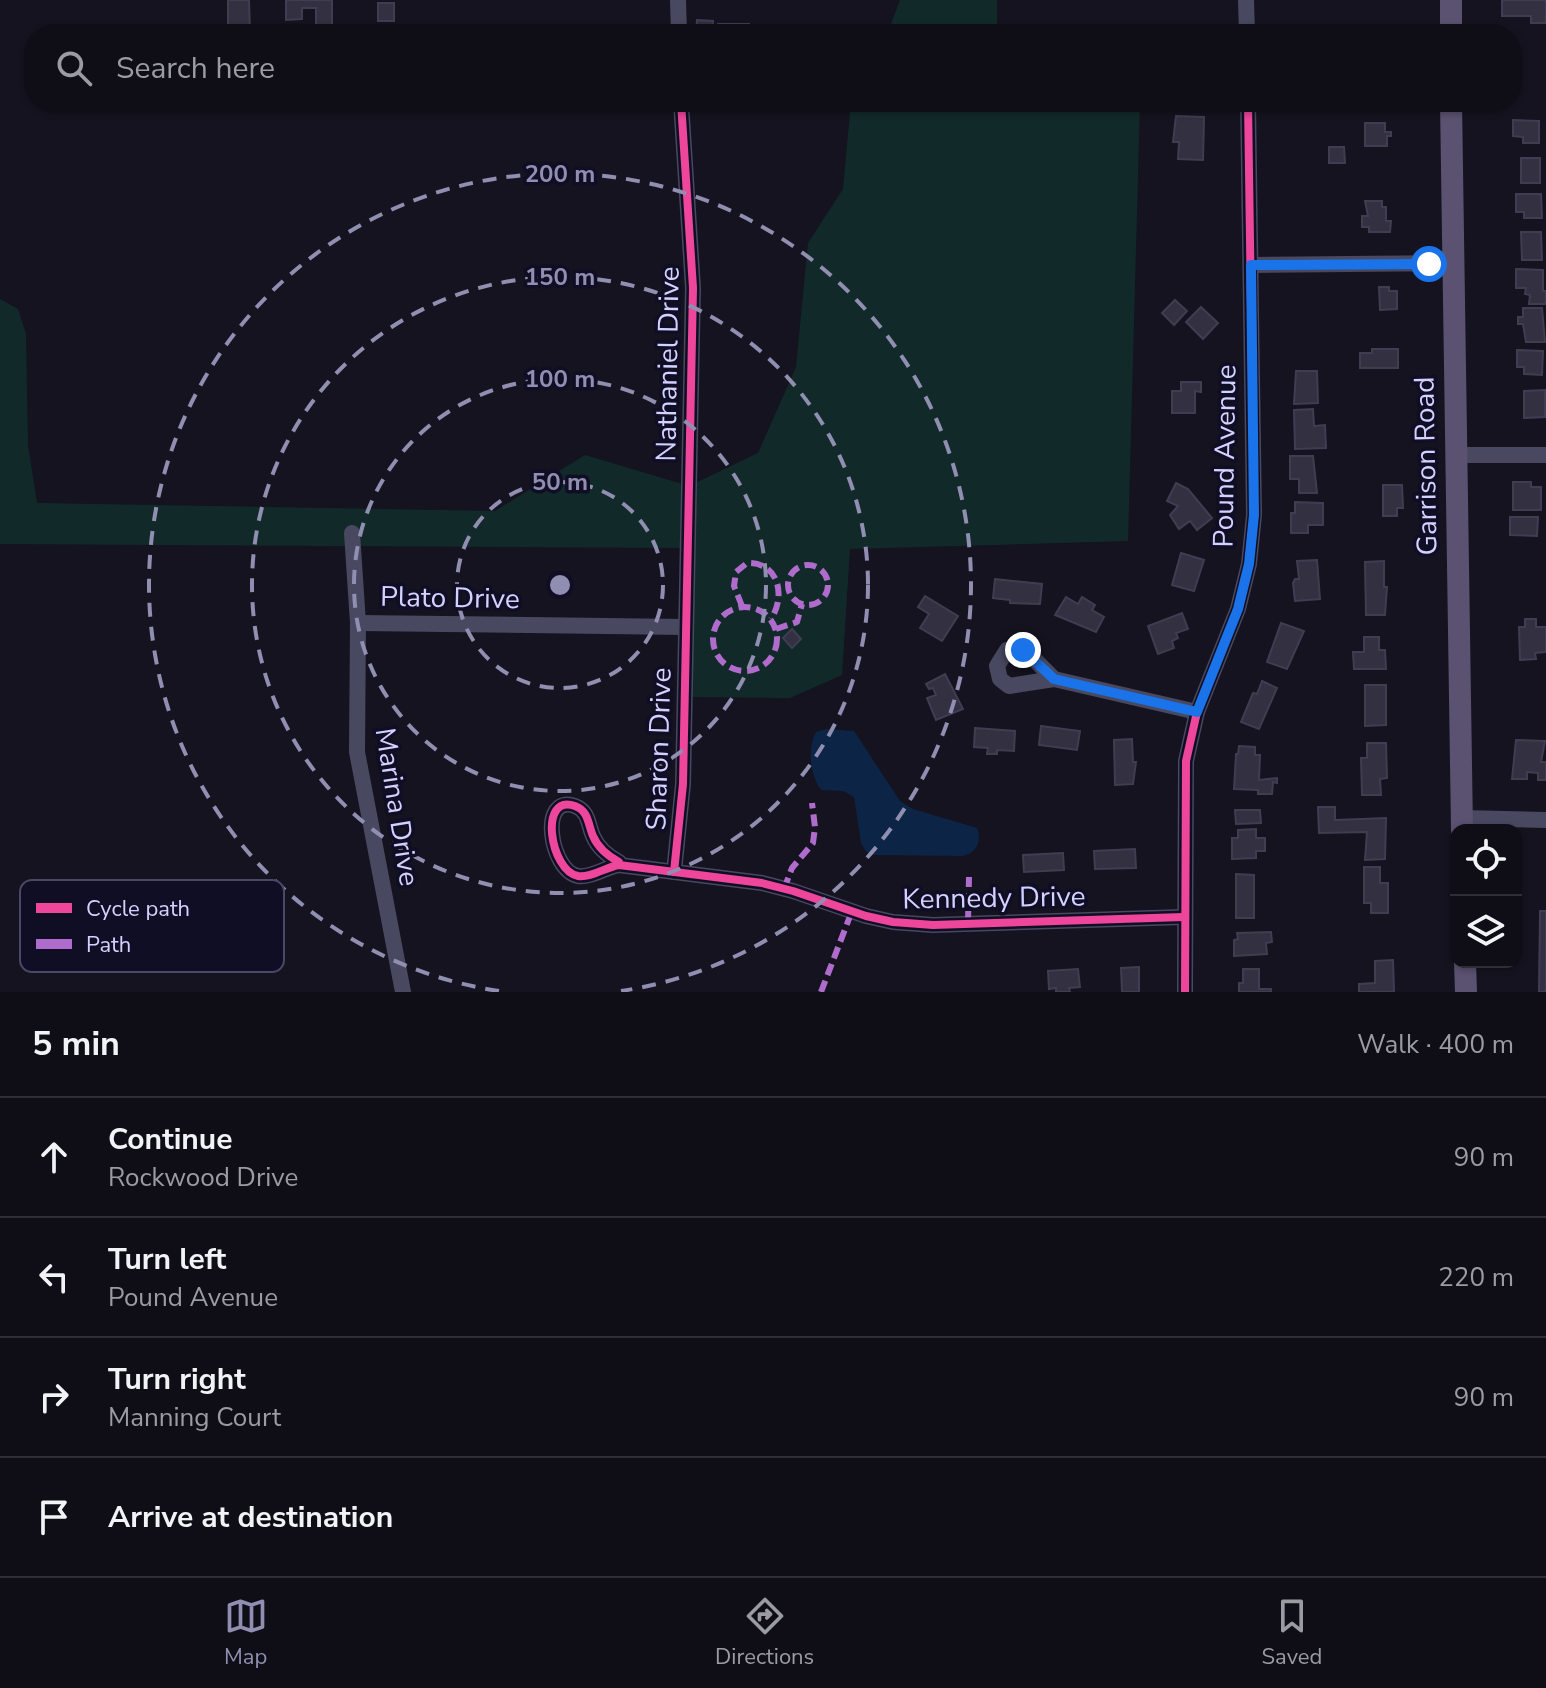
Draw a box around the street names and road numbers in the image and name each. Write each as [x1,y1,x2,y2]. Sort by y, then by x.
street label: Nathaniel Drive [647,266,689,462]
street label: Pound Avenue [1204,364,1246,548]
street label: Garrison Road [1405,376,1447,556]
street label: Plato Drive [380,578,520,618]
street label: Sharon Drive [637,667,681,831]
street label: Marina Drive [366,725,428,889]
street label: Kennedy Drive [902,877,1086,919]

